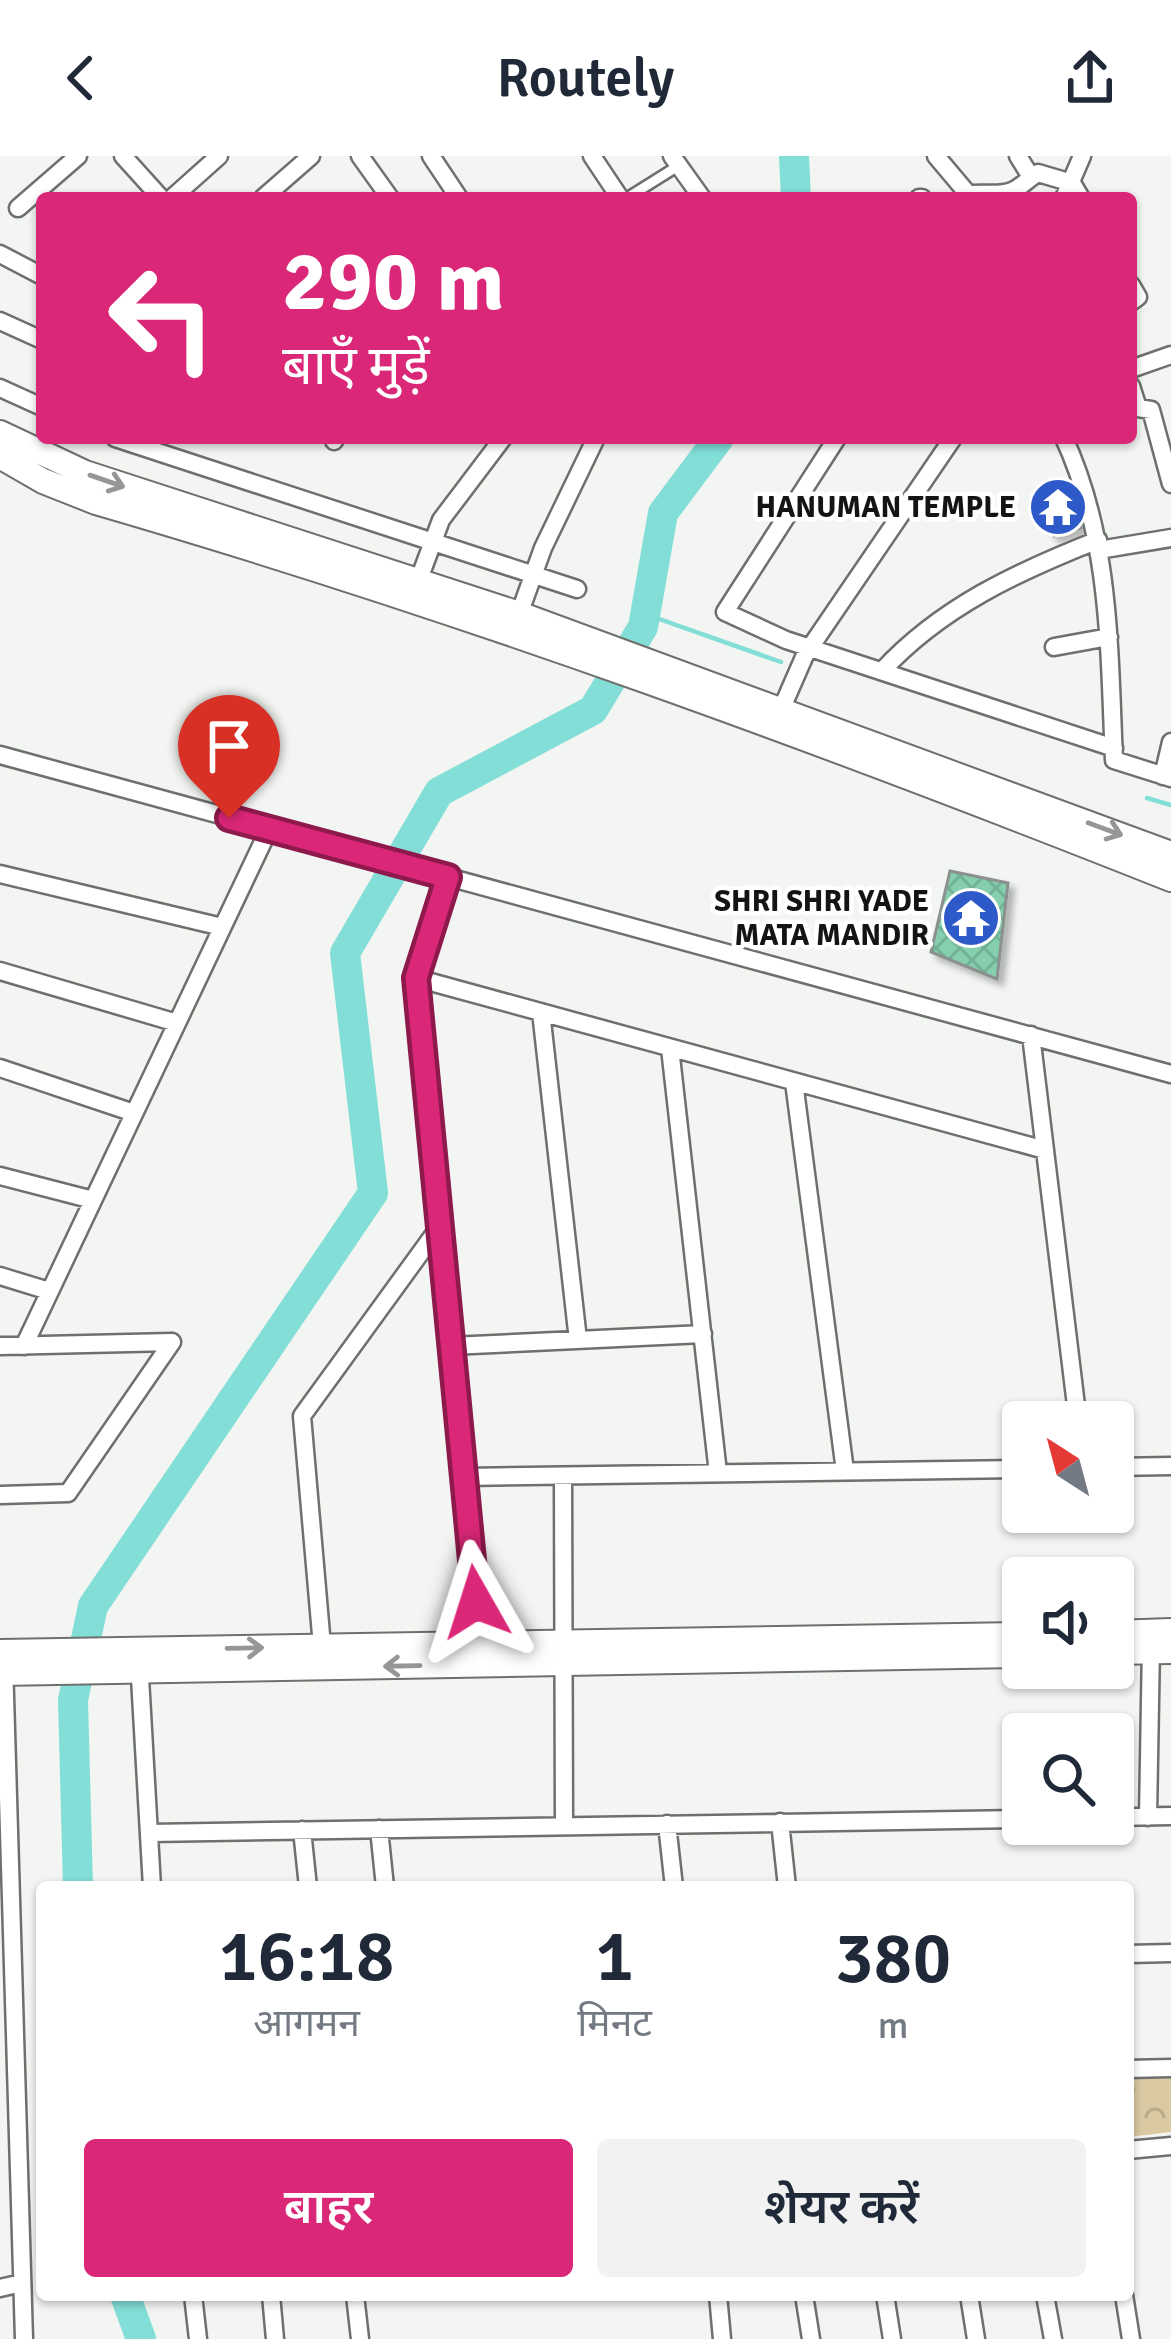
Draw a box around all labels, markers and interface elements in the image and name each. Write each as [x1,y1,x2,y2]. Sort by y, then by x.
icon: back [48,45,114,111]
text: Routely [497,45,674,112]
icon: share [1057,45,1123,111]
text: 290 m [282,230,504,334]
icon: left [84,240,240,396]
text: बाएँ मुड़ें [282,333,430,400]
one-way arrow [87,471,125,493]
temple icon: HANUMAN TEMPLE [1027,476,1089,538]
place label: HANUMAN TEMPLE [756,489,1016,526]
pin [178,695,280,818]
icon: arrive [196,713,262,779]
one-way arrow [1086,820,1123,842]
place label: SHRI SHRI YADE MATA MANDIR [714,883,930,954]
temple icon: SHRI SHRI YADE MATA MANDIR [940,887,1002,949]
north arrow [1002,1401,1134,1533]
map controls [1002,1401,1134,1845]
position arrow [413,1539,539,1665]
button: sound [1002,1557,1134,1689]
one-way arrow [225,1636,264,1659]
one-way arrow [383,1655,422,1678]
button: search [1002,1713,1134,1845]
text: 16:18 [219,1912,395,2001]
text: 1 [595,1912,634,2001]
text: 380 [835,1914,951,2003]
text: आगमन [253,1999,360,2047]
text: मिनट [577,1999,652,2047]
text: m [877,2001,908,2049]
button: बाहर [84,2139,573,2277]
button: शेयर करें [597,2139,1086,2277]

